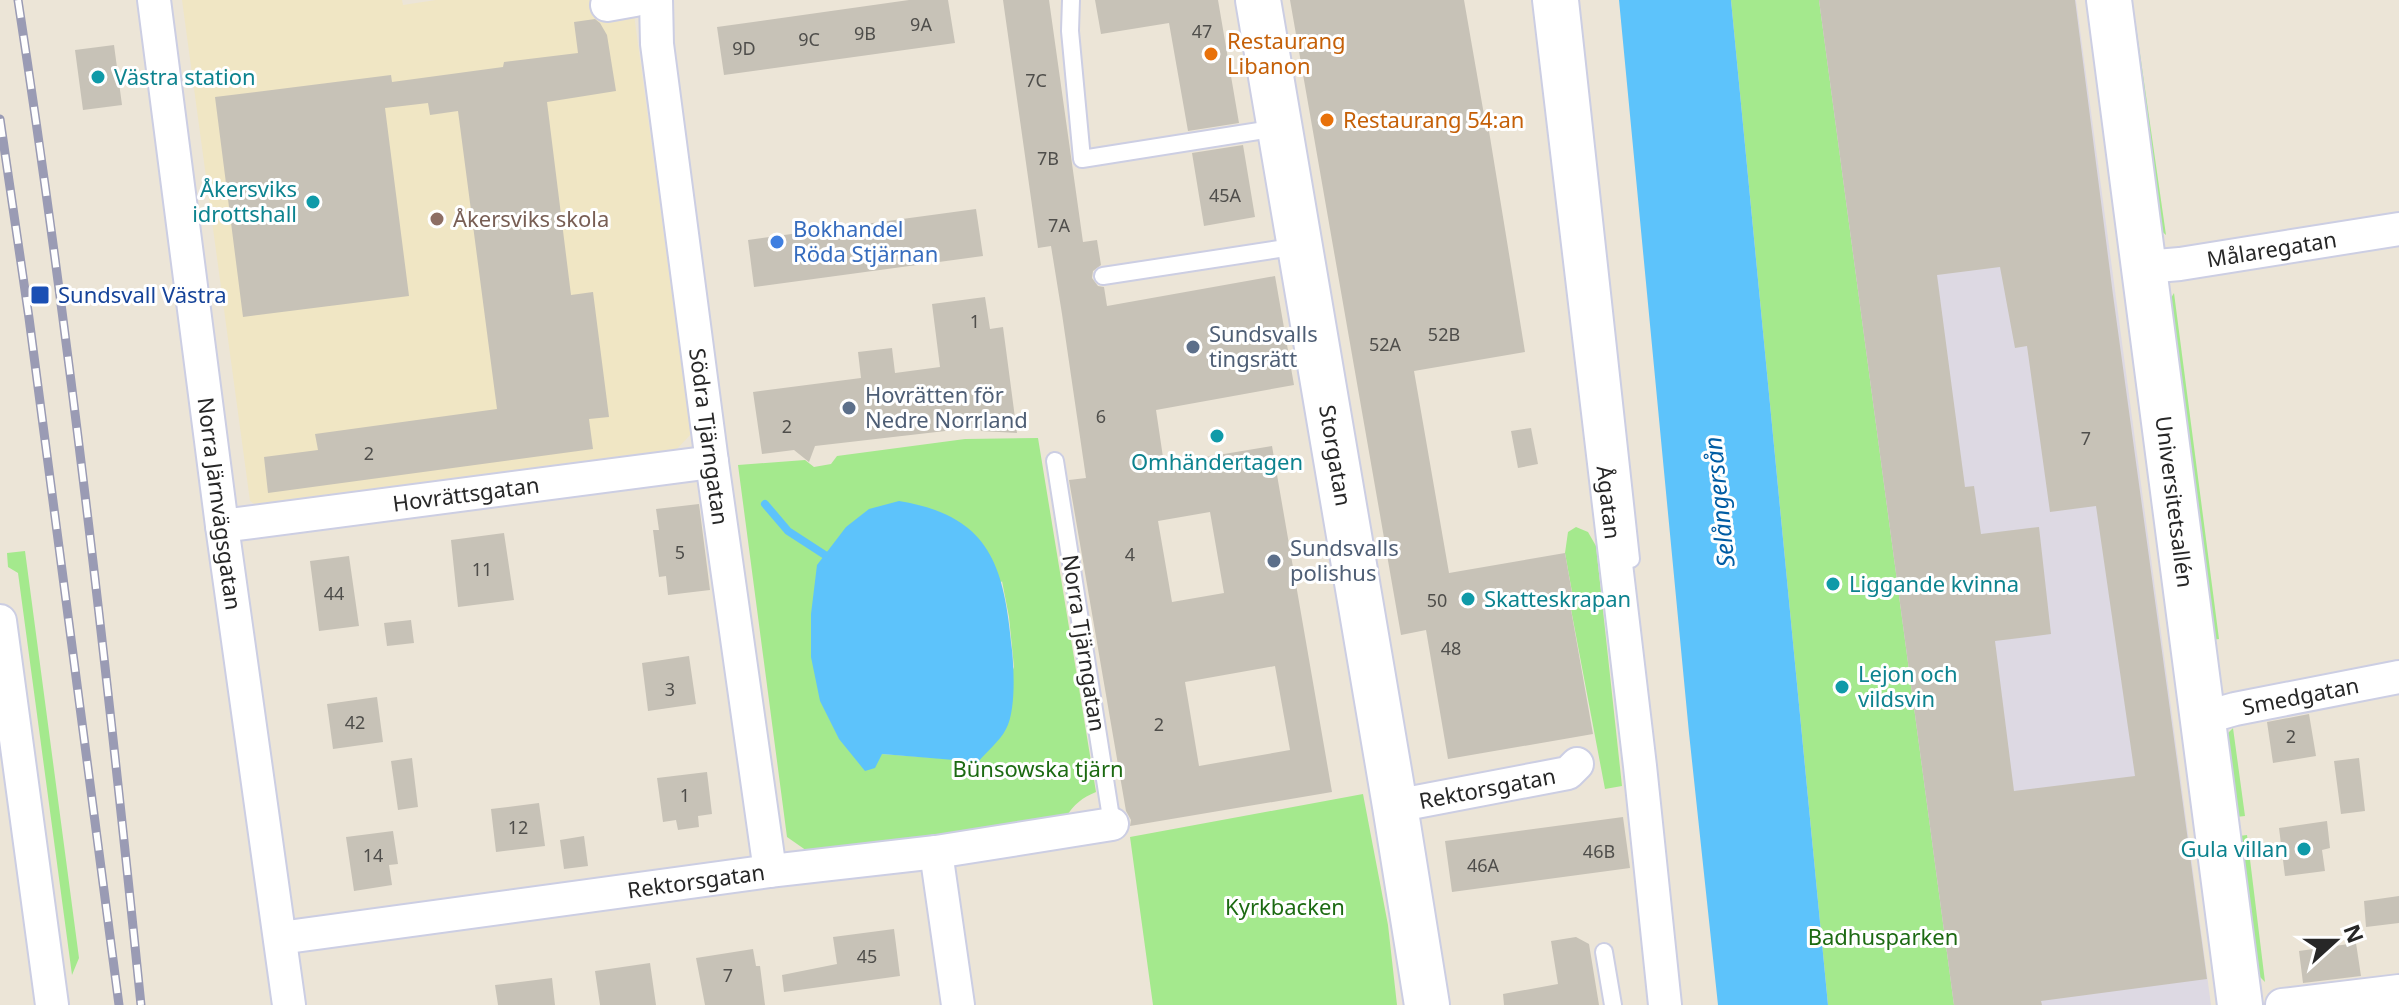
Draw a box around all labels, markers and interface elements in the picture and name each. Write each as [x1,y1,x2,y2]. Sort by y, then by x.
house number: 9A [910,12,932,36]
house number: 47 [1192,19,1212,43]
house number: 9B [854,21,876,45]
place label: Restaurang Libanon [1227,25,1346,80]
house number: 9C [798,27,820,51]
house number: 9D [732,36,756,60]
marker: Restaurang Libanon [1202,45,1220,63]
place label: Västra station [114,61,256,91]
marker: Västra station [89,68,107,86]
house number: 7C [1025,68,1047,92]
place label: Restaurang 54:an [1343,104,1524,134]
marker: Restaurang 54:an [1318,111,1336,129]
house number: 7B [1037,146,1059,170]
place label: Åkersviks idrottshall [192,173,297,228]
house number: 45A [1209,183,1242,207]
marker: Åkersviks idrottshall [304,193,322,211]
place label: Åkersviks skola [453,203,609,233]
marker: Åkersviks skola [428,210,446,228]
place label: Bokhandel Röda Stjärnan [793,213,938,268]
house number: 7A [1048,213,1070,237]
street label: Målaregatan [2204,223,2339,274]
marker: Bokhandel Röda Stjärnan [768,233,786,251]
place label: Sundsvall Västra [58,279,227,309]
marker: Sundsvall Västra [29,284,51,306]
house number: 1 [970,309,980,333]
place label: Sundsvalls tingsrätt [1209,318,1318,373]
house number: 52B [1428,322,1460,346]
house number: 52A [1369,332,1402,356]
marker: Sundsvalls tingsrätt [1184,338,1202,356]
street label: Södra Tjärngatan [683,346,737,527]
place label: Hovrätten för Nedre Norrland [865,379,1028,434]
street label: Norra Järnvägsgatan [192,395,250,612]
marker: Hovrätten för Nedre Norrland [840,399,858,417]
street label: Storgatan [1313,403,1360,508]
house number: 6 [1096,404,1106,428]
house number: 2 [782,414,792,438]
street label: Universitetsallén [2149,414,2201,589]
house number: 7 [2081,426,2091,450]
marker: Omhändertagen [1208,427,1226,445]
water label: Selångersån [1695,435,1742,569]
house number: 2 [364,441,374,465]
place label: Omhändertagen [1131,446,1303,476]
street label: Ågatan [1590,464,1629,541]
street label: Hovrättsgatan [391,469,541,518]
place label: Sundsvalls polishus [1290,532,1399,587]
house number: 5 [675,540,685,564]
house number: 4 [1125,542,1135,566]
street label: Norra Tjärngatan [1056,552,1114,733]
marker: Sundsvalls polishus [1265,552,1283,570]
house number: 11 [472,557,492,581]
place label: Liggande kvinna [1849,568,2019,598]
marker: Liggande kvinna [1824,575,1842,593]
house number: 44 [324,581,344,605]
place label: Skatteskrapan [1484,583,1631,613]
house number: 50 [1427,588,1447,612]
marker: Skatteskrapan [1459,590,1477,608]
house number: 48 [1441,636,1461,660]
place label: Lejon och vildsvin [1858,658,1958,713]
street label: Smedgatan [2239,669,2361,721]
house number: 3 [665,677,675,701]
marker: Lejon och vildsvin [1833,678,1851,696]
house number: 42 [345,710,365,734]
house number: 2 [1154,712,1164,736]
house number: 2 [2286,724,2296,748]
park label: Bünsowska tjärn [952,753,1124,783]
street label: Rektorsgatan [1416,760,1558,815]
house number: 1 [680,783,690,807]
house number: 12 [508,815,528,839]
place label: Gula villan [2181,833,2288,863]
house number: 46B [1583,839,1615,863]
marker: Gula villan [2295,840,2313,858]
house number: 14 [363,843,383,867]
house number: 46A [1467,853,1500,877]
street label: Rektorsgatan [625,856,767,904]
park label: Kyrkbacken [1225,891,1345,921]
north arrow [2295,901,2375,981]
text: N [2337,920,2372,947]
park label: Badhusparken [1808,921,1958,951]
house number: 45 [857,944,877,968]
house number: 7 [723,963,733,987]

